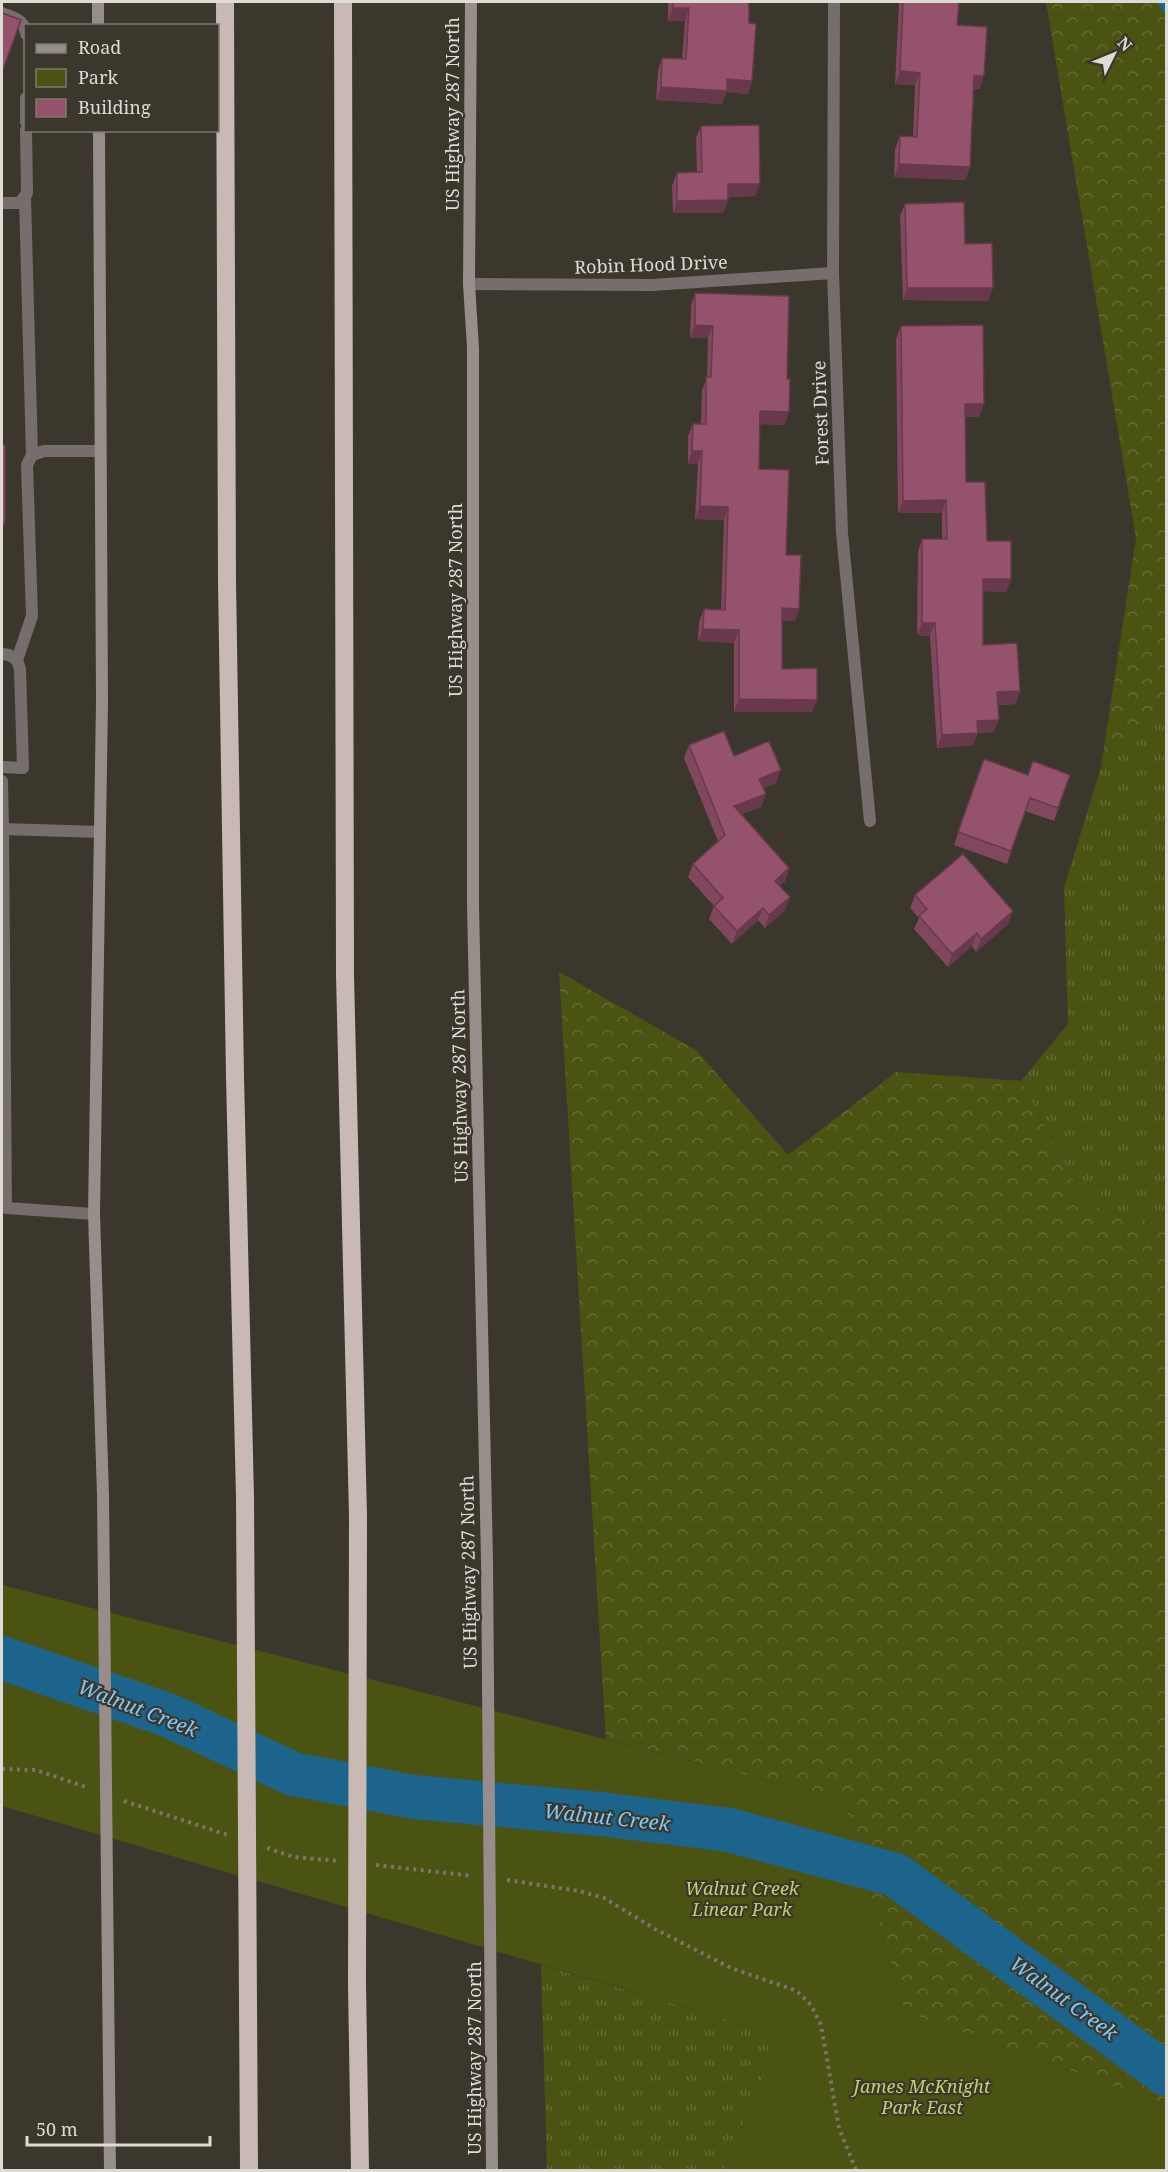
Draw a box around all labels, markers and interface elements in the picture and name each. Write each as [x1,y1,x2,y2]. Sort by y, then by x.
street label: US Highway 287 North [440,17,464,211]
legend [24,24,219,132]
north arrow [1084,24,1144,84]
text: N [1113,32,1138,56]
text: Road [78,35,121,59]
text: Park [78,65,118,89]
text: Building [78,95,151,119]
street label: Robin Hood Drive [574,249,728,279]
street label: Forest Drive [806,360,834,466]
street label: US Highway 287 North [443,503,467,697]
street label: US Highway 287 North [445,989,473,1183]
street label: US Highway 287 North [454,1475,482,1669]
water label: Walnut Creek [74,1673,203,1744]
water label: Walnut Creek [543,1797,672,1837]
park label: Walnut Creek Linear Park [685,1876,800,1921]
water label: Walnut Creek [1005,1950,1124,2047]
street label: US Highway 287 North [462,1961,486,2155]
park label: James McKnight Park East [851,2074,991,2119]
scale bar [27,2109,210,2147]
text: 50 m [36,2117,78,2141]

